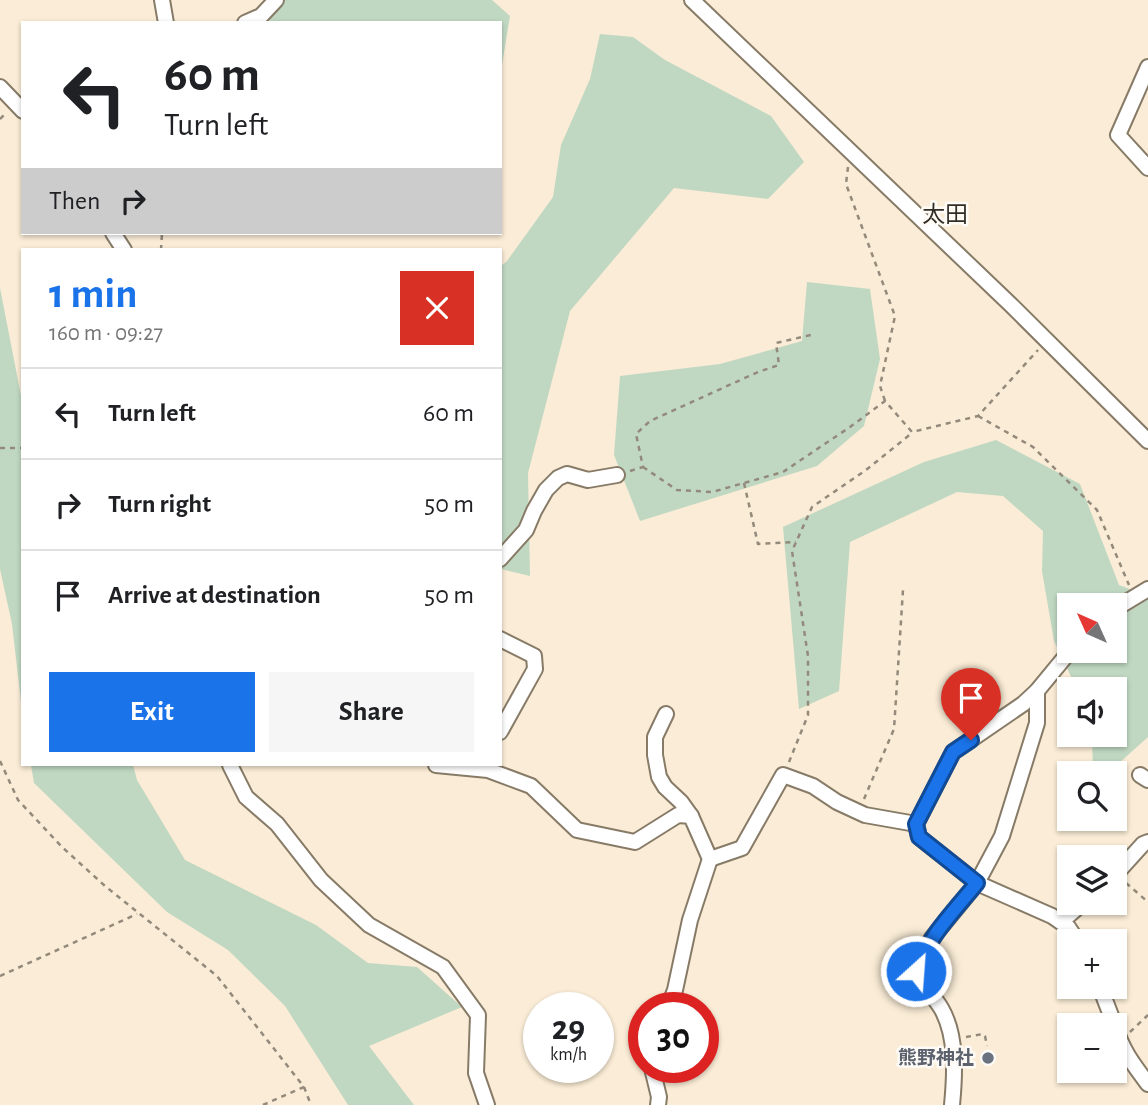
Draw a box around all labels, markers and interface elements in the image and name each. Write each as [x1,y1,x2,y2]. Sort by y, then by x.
icon: left [49,49,140,140]
text: 60 m [164,51,260,100]
text: Turn left [164,109,268,141]
icon: right [114,182,152,220]
text: Then [49,188,100,214]
district label: 太田 [922,202,968,227]
button: close [400,271,474,345]
text: 1 min [49,273,138,315]
text: 160 m · 09:27 [49,322,163,345]
icon: left [49,395,87,433]
text: Turn left [108,400,196,426]
text: 60 m [423,400,474,426]
icon: right [49,486,87,524]
text: Turn right [108,491,211,517]
text: 50 m [424,491,474,517]
icon: arrive [49,577,87,615]
text: Arrive at destination [108,582,321,608]
text: 50 m [424,582,474,608]
north arrow [1057,593,1127,663]
map controls [1057,593,1127,1083]
pin [941,668,1001,740]
button: Exit [49,672,255,752]
button: Share [269,672,474,752]
button: sound [1057,677,1127,747]
icon: arrive [952,679,990,717]
button: search [1057,761,1127,831]
button: layers [1057,845,1127,915]
button: + [1057,929,1127,999]
position arrow [879,934,953,1008]
speed limit sign: 30 [628,992,719,1083]
text: 29 [552,1011,585,1046]
button: − [1057,1013,1127,1083]
text: km/h [550,1046,587,1064]
place label: 熊野神社 [898,1047,974,1068]
marker: 熊野神社 [980,1050,996,1066]

